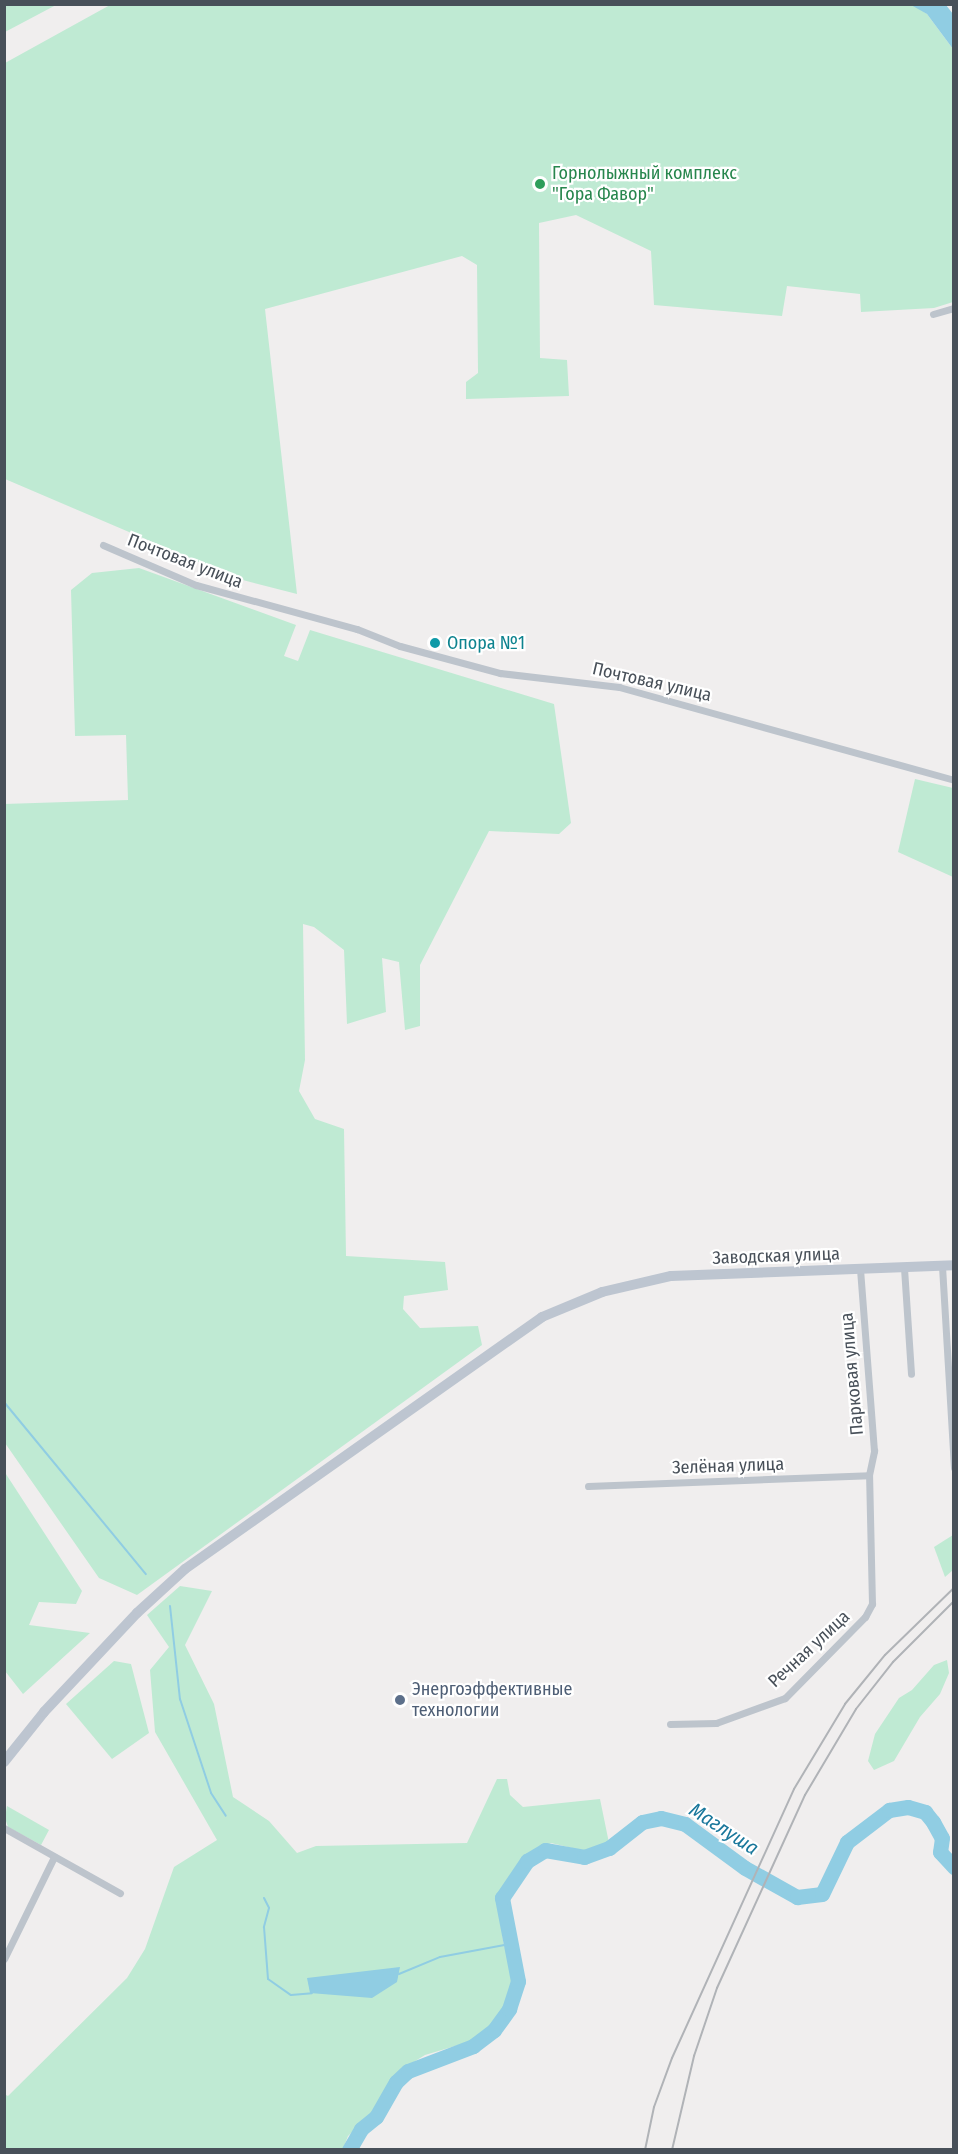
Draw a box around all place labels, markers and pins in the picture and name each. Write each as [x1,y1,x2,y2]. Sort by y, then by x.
place label: Горнолыжный комплекс "Гора Фавор" [552,163,737,206]
marker: Горнолыжный комплекс "Гора Фавор" [533,177,547,191]
place label: Опора №1 [447,632,525,654]
marker: Опора №1 [428,636,442,650]
place label: Энергоэффективные технологии [412,1679,572,1722]
marker: Энергоэффективные технологии [393,1693,407,1707]

